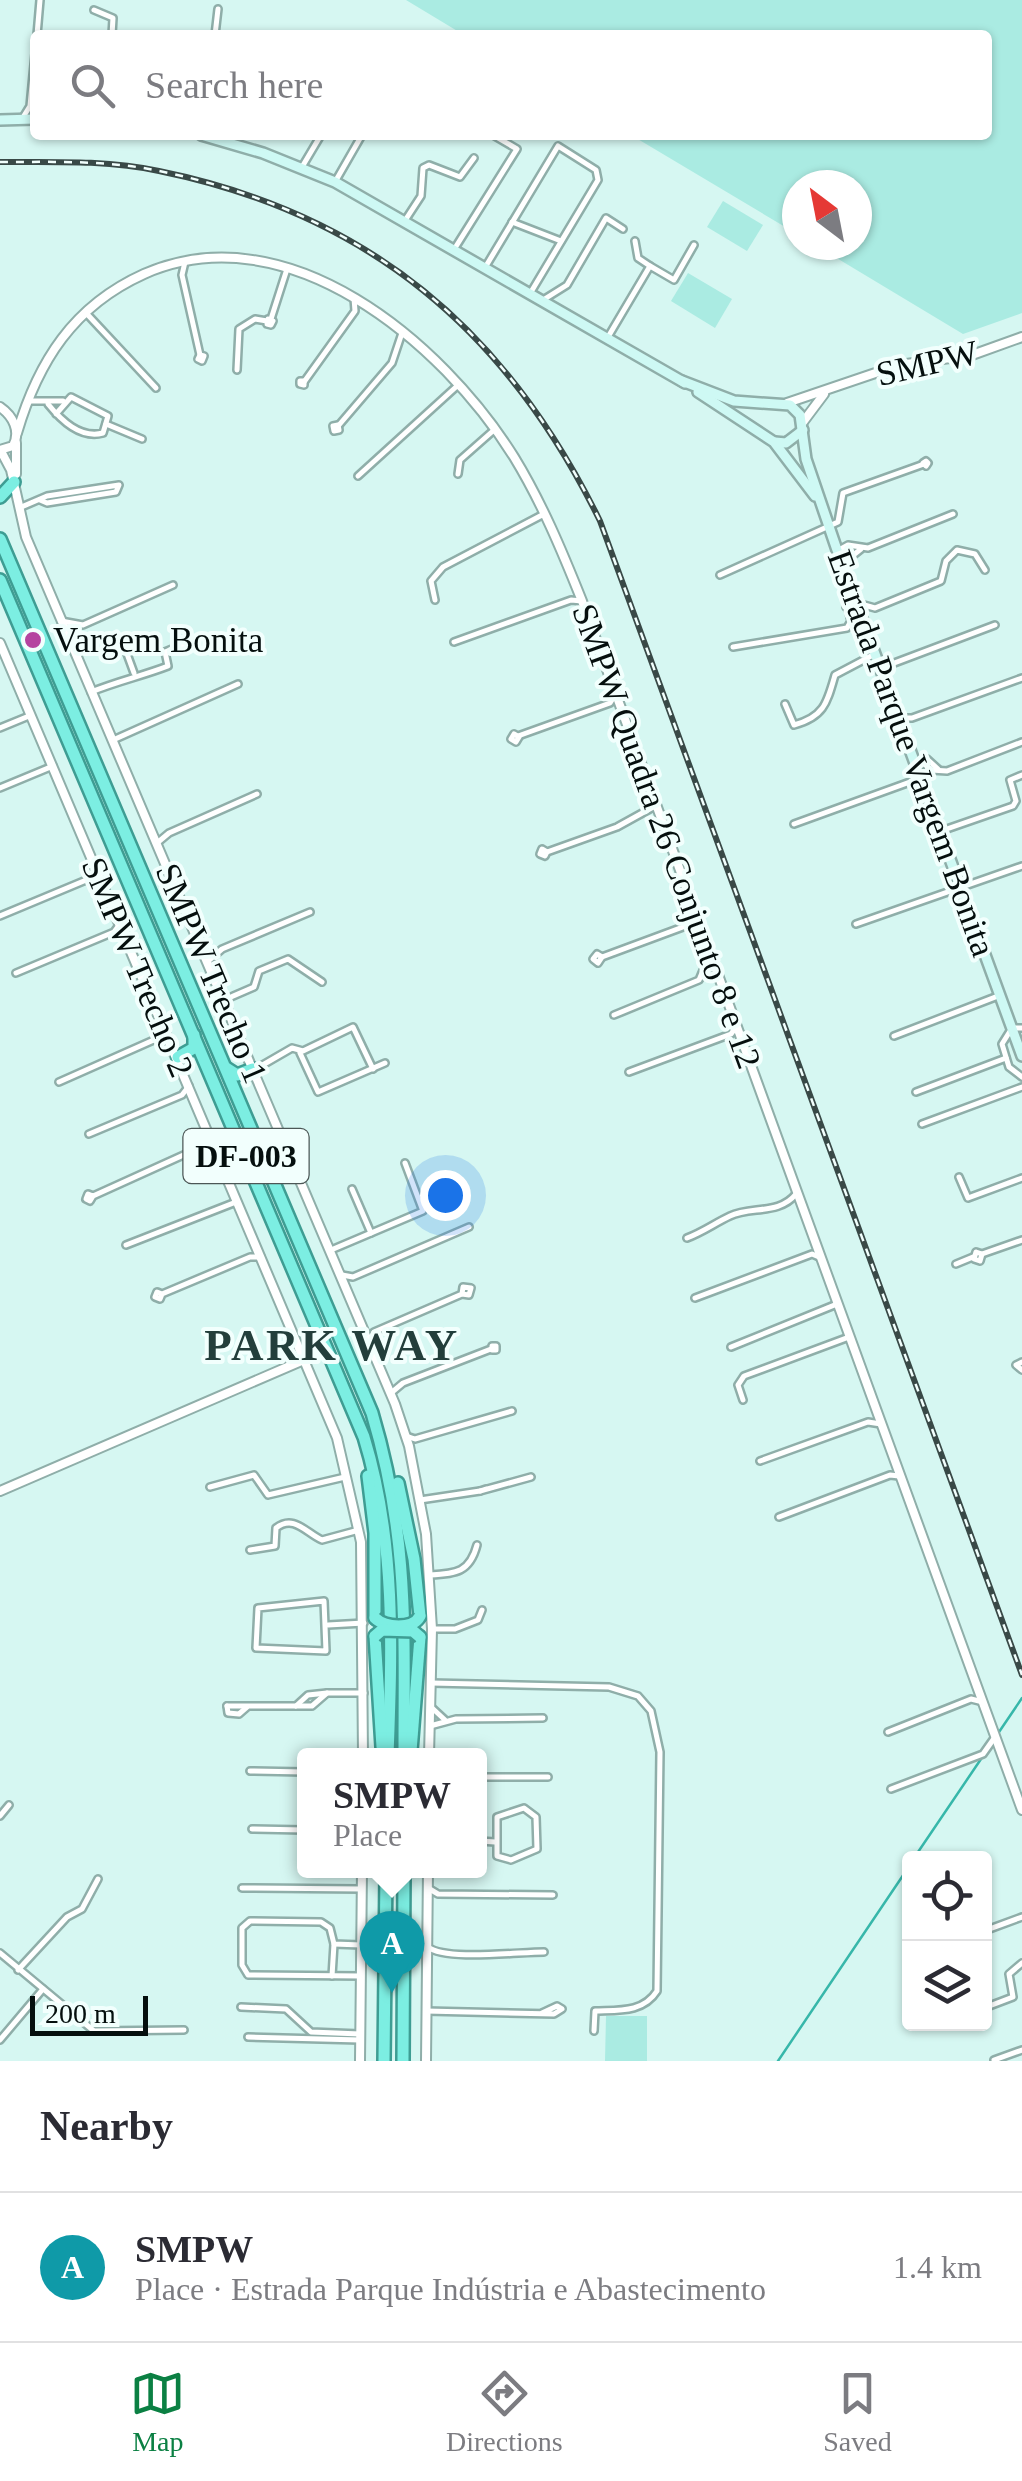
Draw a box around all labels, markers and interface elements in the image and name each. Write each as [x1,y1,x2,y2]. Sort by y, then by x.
search box [30,30,992,140]
icon: search [65,58,120,113]
text: Search here [145,64,323,106]
north arrow [782,170,872,260]
street label: SMPW [873,333,982,394]
street label: Estrada Parque Vargem Bonita [820,545,1003,962]
street label: SMPW Quadra 26 Conjunto 8 e 12 [564,599,769,1074]
place label: Vargem Bonita [53,621,264,660]
marker: Vargem Bonita [22,629,44,651]
street label: SMPW Trecho 2 [74,852,201,1083]
street label: SMPW Trecho 1 [148,858,275,1089]
road number: DF-003 [184,1129,308,1183]
your location [420,1170,471,1221]
district label: PARK WAY [204,1320,460,1370]
popup [297,1748,487,1878]
text: SMPW [333,1774,451,1816]
text: Place [333,1817,402,1853]
map controls [902,1851,992,2031]
button: locate [902,1851,992,1941]
pin: A [360,1910,424,1993]
button: layers [902,1941,992,2031]
scale bar [30,1991,148,2036]
text: 200 m [45,1998,116,2029]
text: Nearby [40,2103,173,2149]
text: SMPW [135,2228,253,2270]
text: A [61,2249,84,2285]
text: 1.4 km [893,2249,982,2285]
text: Place · Estrada Parque Indústria e Abastecimento [135,2271,766,2307]
tab: Map [130,2366,185,2458]
tab: Directions [446,2366,563,2458]
tab: Saved [823,2366,892,2458]

